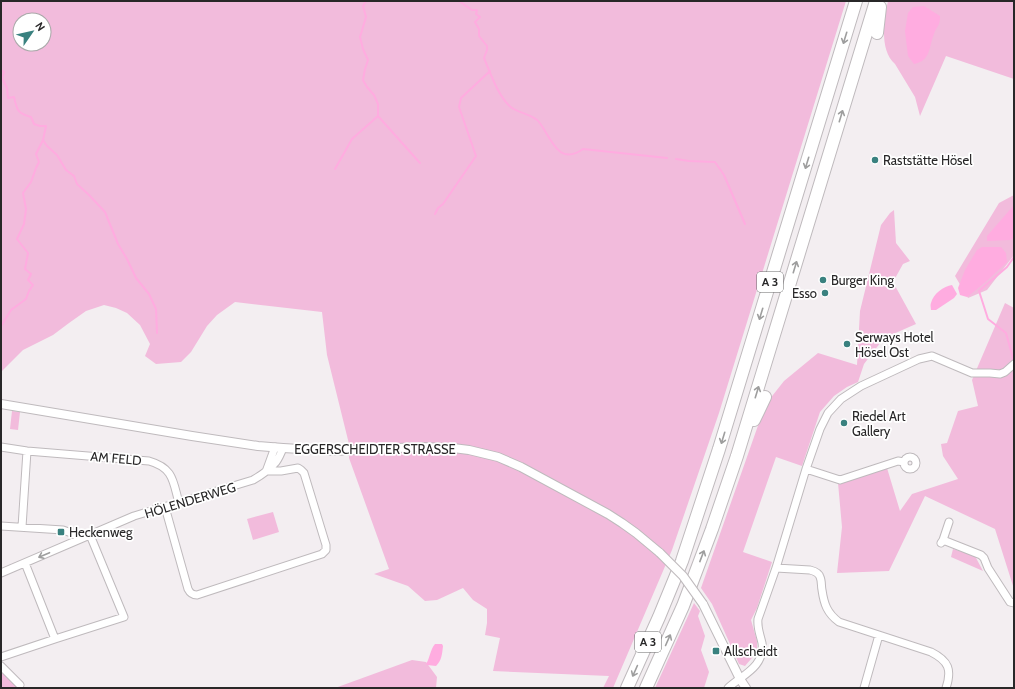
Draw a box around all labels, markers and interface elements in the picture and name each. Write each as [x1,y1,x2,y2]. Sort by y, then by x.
north arrow [12,12,52,52]
text: N [32,19,48,34]
one-way arrow [841,32,848,45]
one-way arrow [838,110,845,123]
place label: Raststätte Hösel [883,152,972,168]
marker: Raststätte Hösel [870,155,880,165]
one-way arrow [803,156,810,169]
one-way arrow [792,261,799,274]
road number: A 3 [757,272,783,292]
place label: Burger King [831,272,894,288]
marker: Burger King [818,275,828,285]
place label: Esso [792,285,817,301]
marker: Esso [820,288,830,298]
one-way arrow [757,307,764,320]
place label: Serways Hotel Hösel Ost [855,329,934,360]
marker: Serways Hotel Hösel Ost [842,339,852,349]
one-way arrow [754,385,761,398]
place label: Riedel Art Gallery [852,408,906,439]
marker: Riedel Art Gallery [839,418,849,428]
one-way arrow [719,431,726,444]
street label: EGGERSCHEIDTER STRASSE [294,441,456,457]
street label: AM FELD [90,448,142,468]
street label: HÖLENDERWEG [142,478,238,521]
place label: Heckenweg [69,524,133,540]
marker: Heckenweg [56,527,66,537]
one-way arrow [38,551,50,559]
one-way arrow [698,551,706,563]
road number: A 3 [635,632,661,652]
one-way arrow [664,634,672,646]
place label: Allscheidt [724,643,778,659]
marker: Allscheidt [711,646,721,656]
one-way arrow [631,664,638,676]

